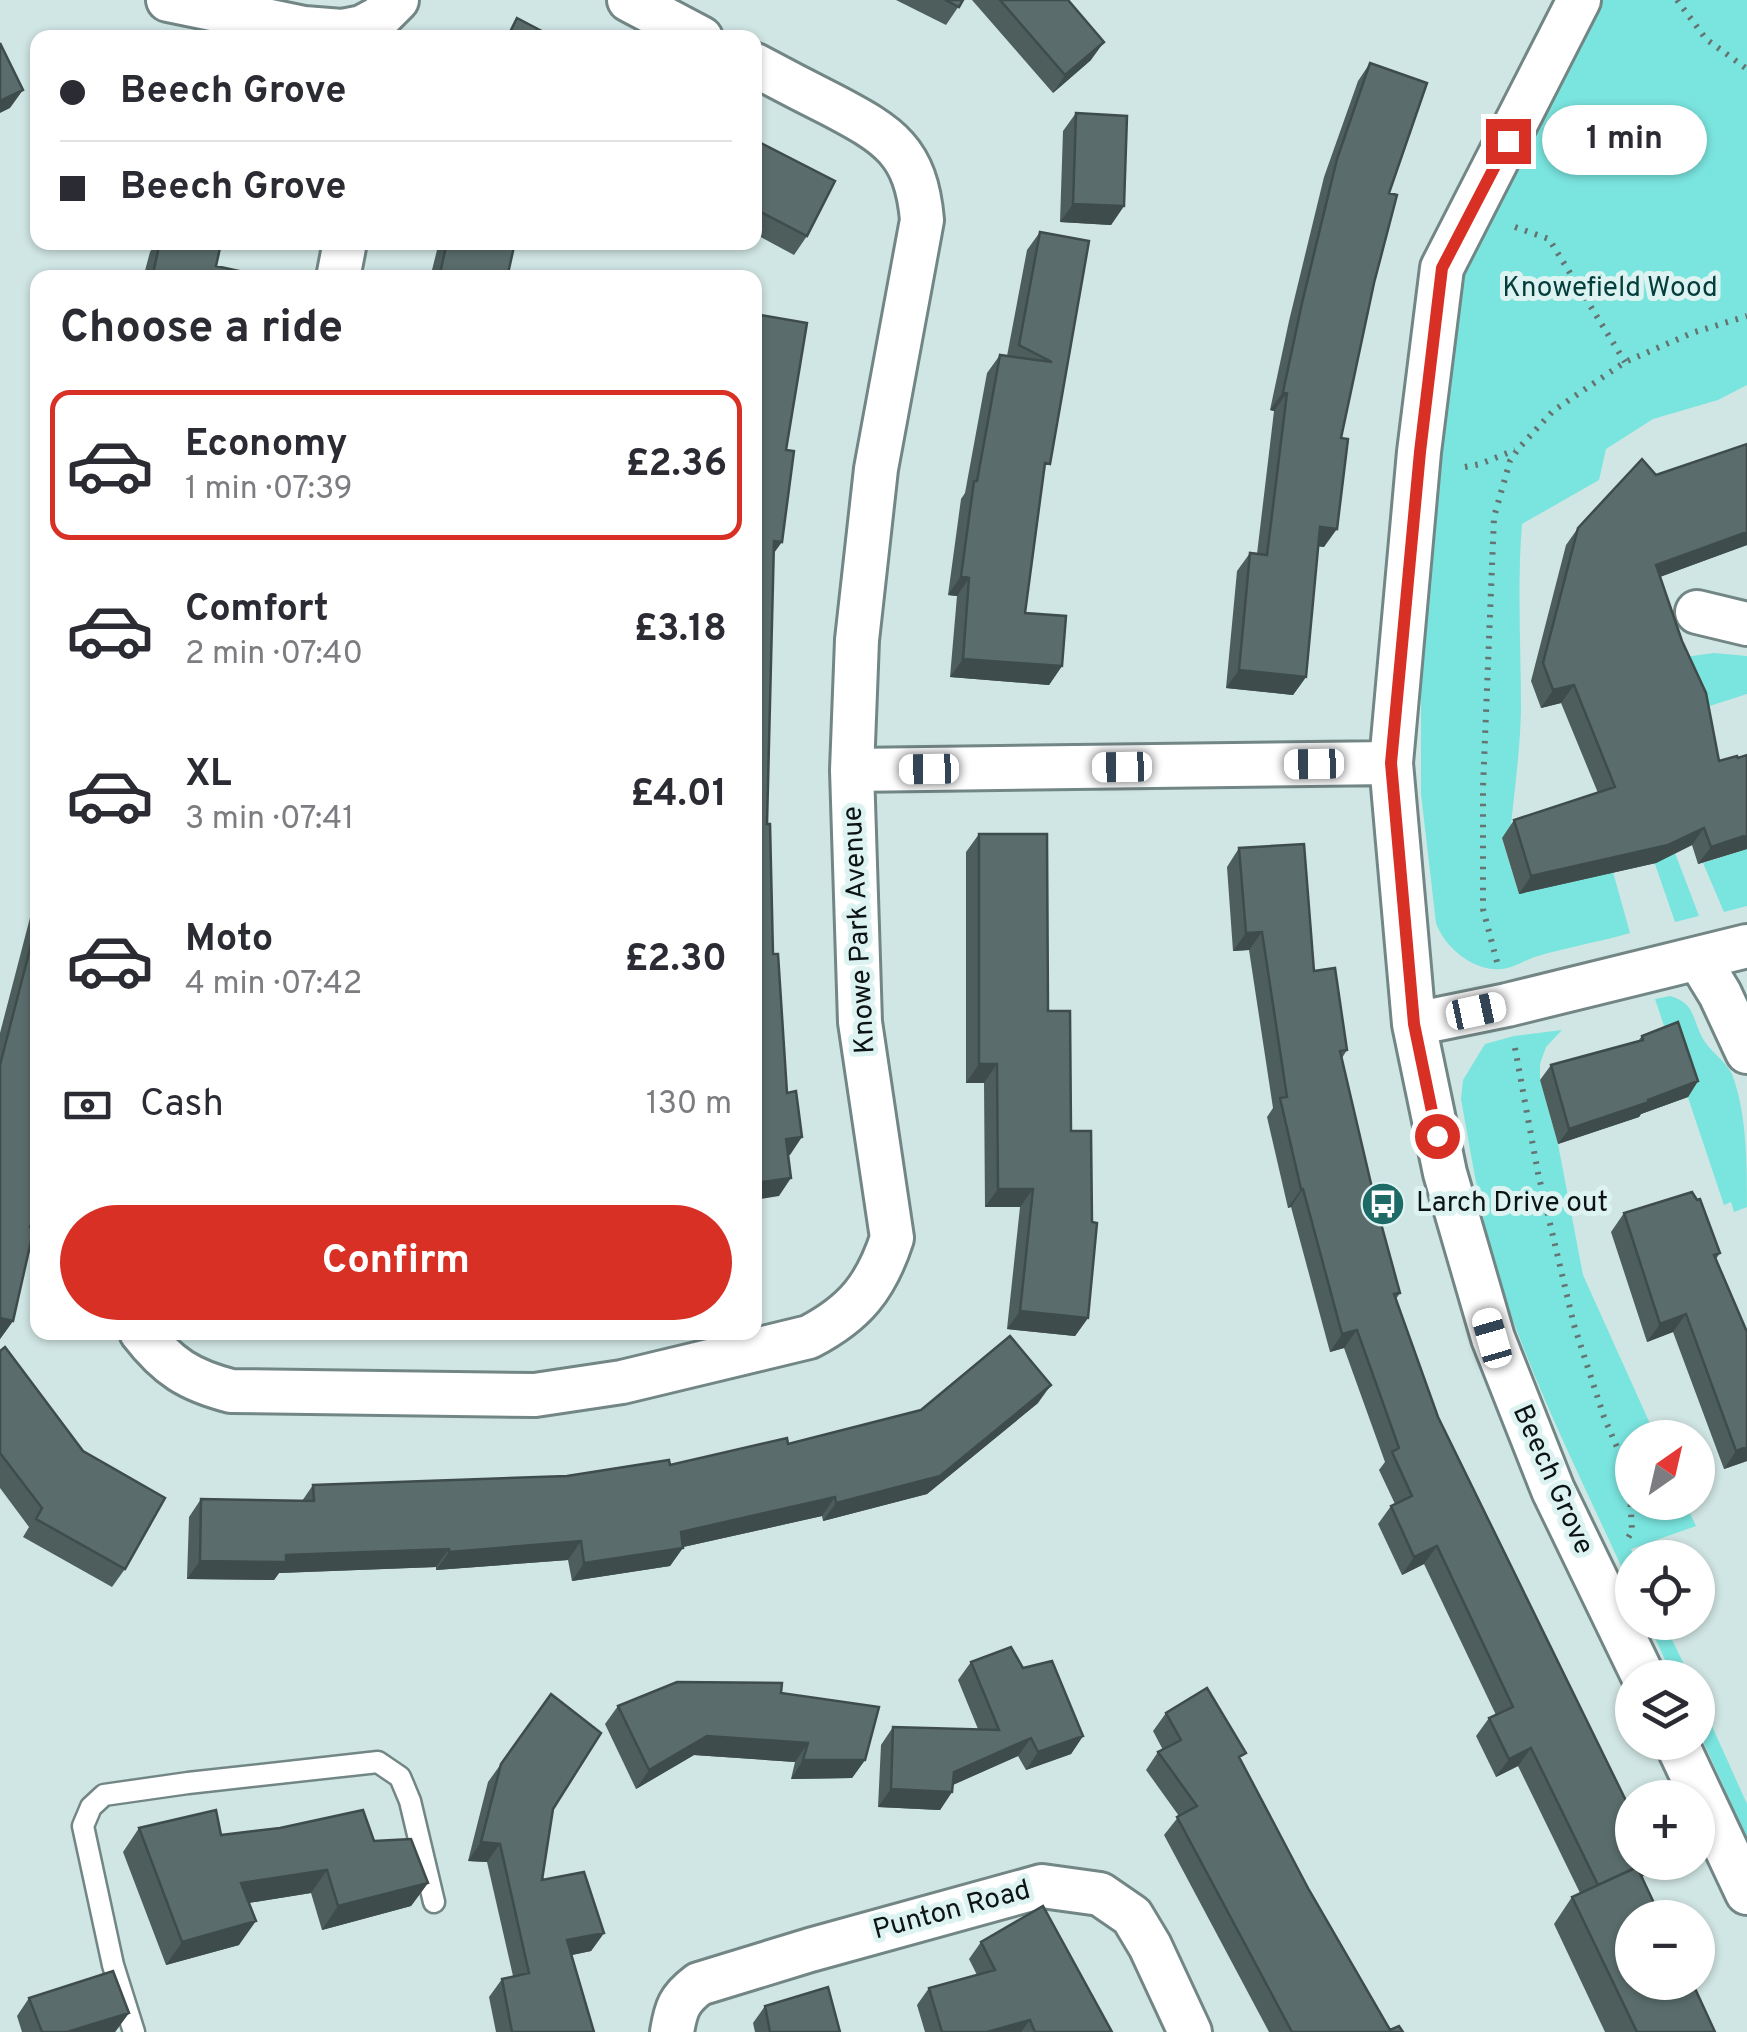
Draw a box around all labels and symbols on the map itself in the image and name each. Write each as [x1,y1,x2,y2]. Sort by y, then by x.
callout: 1 min [1543,106,1708,176]
route end [1486,119,1531,164]
park label: Knowefield Wood [1502,271,1718,307]
car [1284,748,1344,780]
car [1092,751,1152,783]
car [899,753,959,785]
street label: Knowe Park Avenue [836,805,884,1055]
car [1444,990,1508,1032]
route start [1415,1114,1460,1159]
bus stop icon: Larch Drive out [1360,1181,1406,1227]
place label: Larch Drive out [1416,1186,1608,1222]
car [1469,1305,1515,1371]
street label: Beech Grove [1503,1399,1601,1561]
north arrow [1615,1420,1715,1520]
street label: Punton Road [869,1873,1035,1949]

